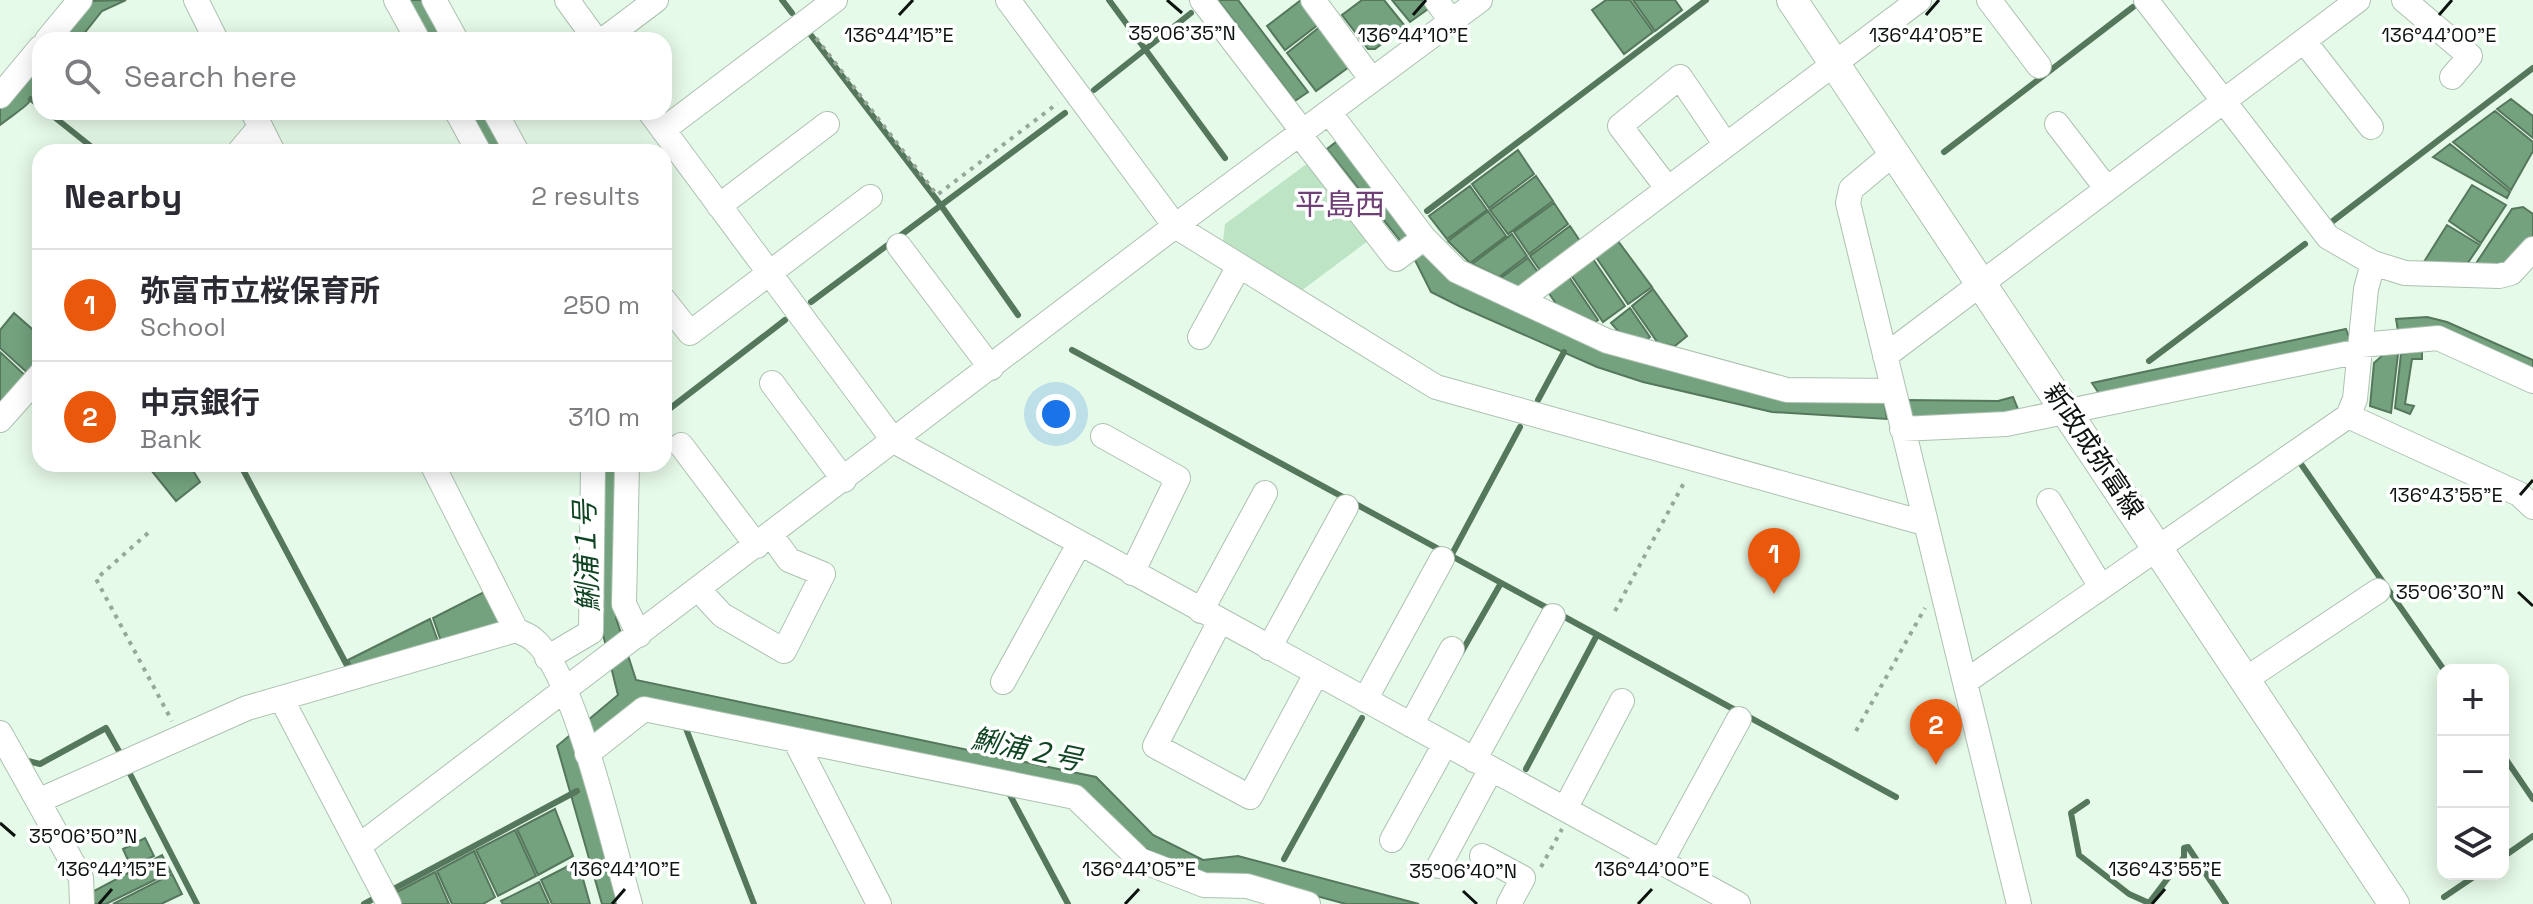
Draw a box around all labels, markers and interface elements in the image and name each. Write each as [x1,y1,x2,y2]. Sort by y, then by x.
text: 35°06'35"N [1128,20,1236,46]
text: 136°44'15"E [844,22,954,48]
text: 136°44'10"E [1358,22,1468,48]
text: 136°44'05"E [1869,22,1983,48]
text: 136°44'00"E [2381,22,2497,48]
search box [32,32,672,120]
icon: search [60,54,104,98]
text: Search here [124,57,297,96]
text: Nearby [64,175,182,218]
text: 2 results [531,179,640,213]
district label: 平島西 [1295,185,1385,224]
text: 弥富市立桜保育所 [140,271,380,310]
text: 1 [84,288,96,322]
text: 250 m [563,288,640,322]
text: School [140,310,226,344]
street label: 新政成弥富線 [2036,377,2152,525]
text: 中京銀行 [140,383,260,422]
your location [1036,394,1076,434]
text: 2 [82,400,98,434]
text: 310 m [568,400,640,434]
text: Bank [140,422,202,456]
text: 136°43'55"E [2389,482,2503,508]
water label: 鯏浦１号 [566,497,606,613]
pin: 1 [1748,528,1800,594]
text: 35°06'30"N [2396,579,2504,605]
map controls [2437,664,2509,880]
button: + [2437,664,2509,736]
pin: 2 [1910,699,1962,765]
water label: 鯏浦２号 [968,720,1087,779]
button: − [2437,736,2509,808]
button: layers [2437,808,2509,880]
text: 35°06'50"N [29,823,137,849]
text: 136°44'15"E [57,856,167,882]
text: 136°44'10"E [570,856,680,882]
text: 136°44'05"E [1082,856,1196,882]
text: 136°44'00"E [1594,856,1710,882]
text: 136°43'55"E [2108,856,2222,882]
text: 35°06'40"N [1409,858,1517,884]

